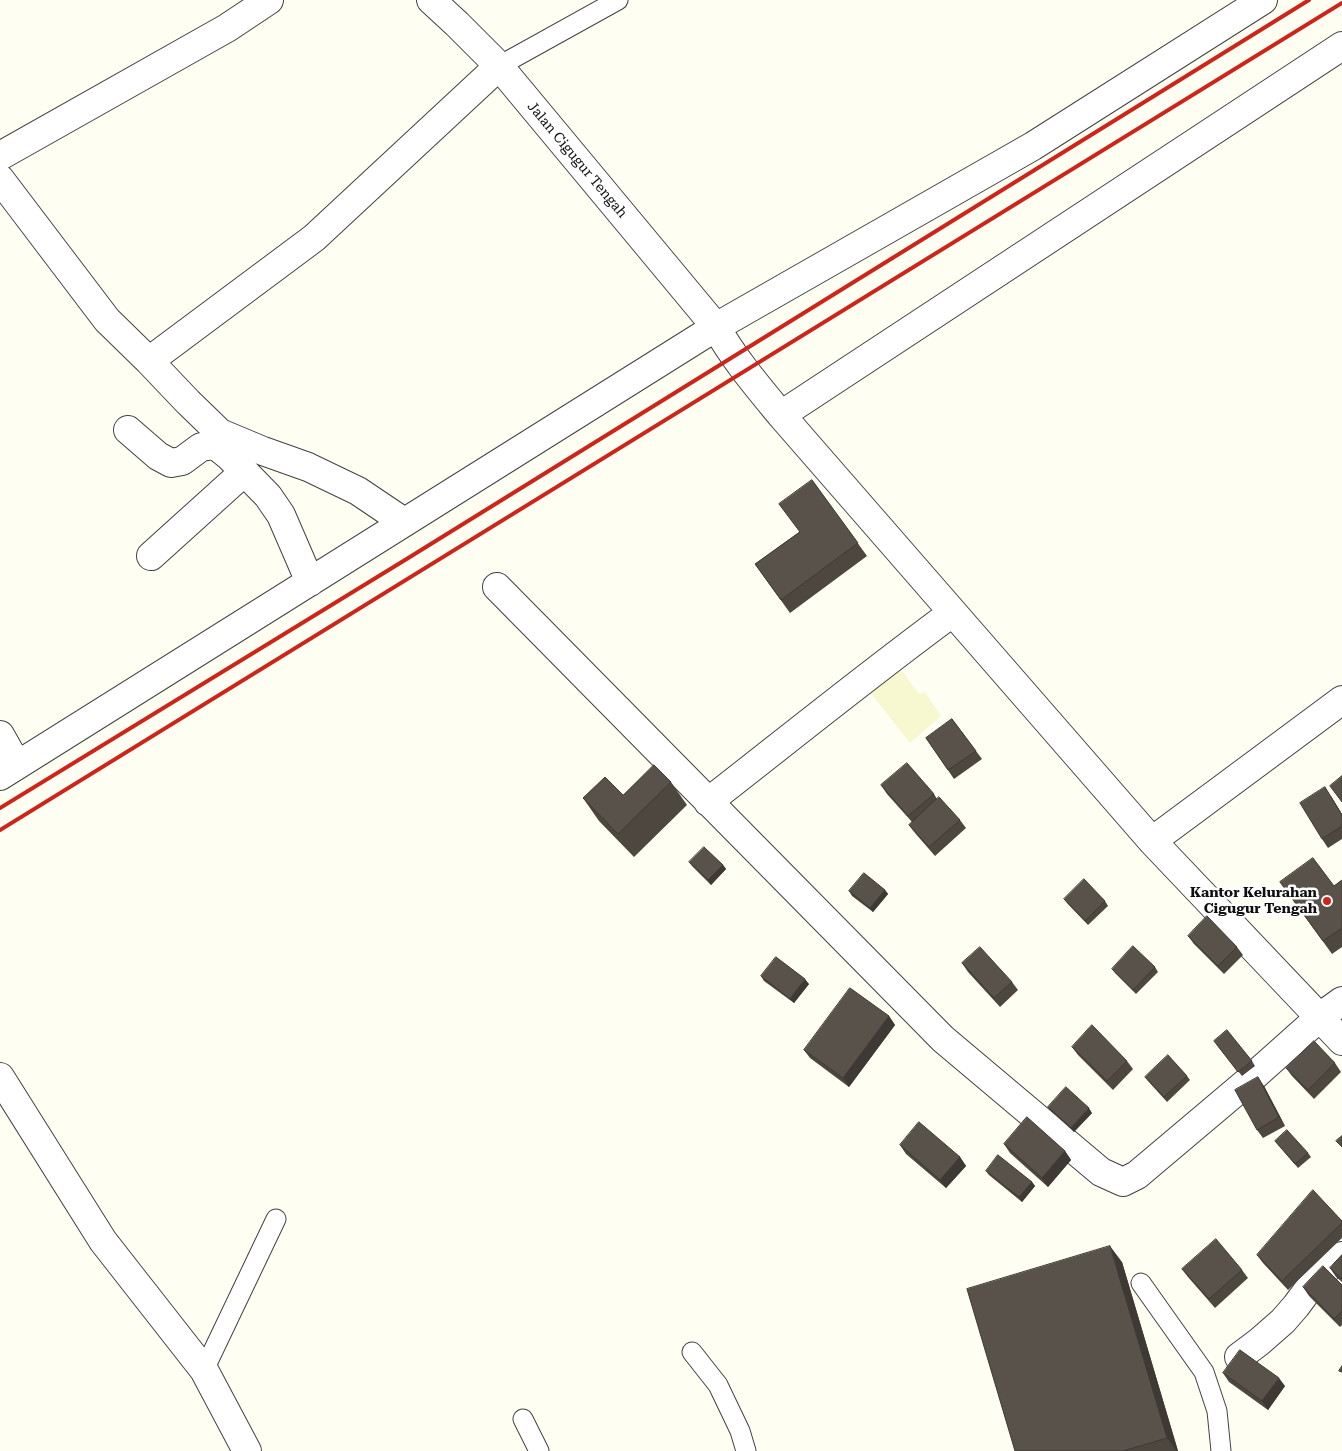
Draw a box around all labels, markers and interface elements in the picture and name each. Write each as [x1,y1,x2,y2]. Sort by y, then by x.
street label: Jalan Cigugur Tengah [523,98,631,222]
place label: Kantor Kelurahan Cigugur Tengah [1190,885,1317,918]
marker: Kantor Kelurahan Cigugur Tengah [1321,895,1333,907]

